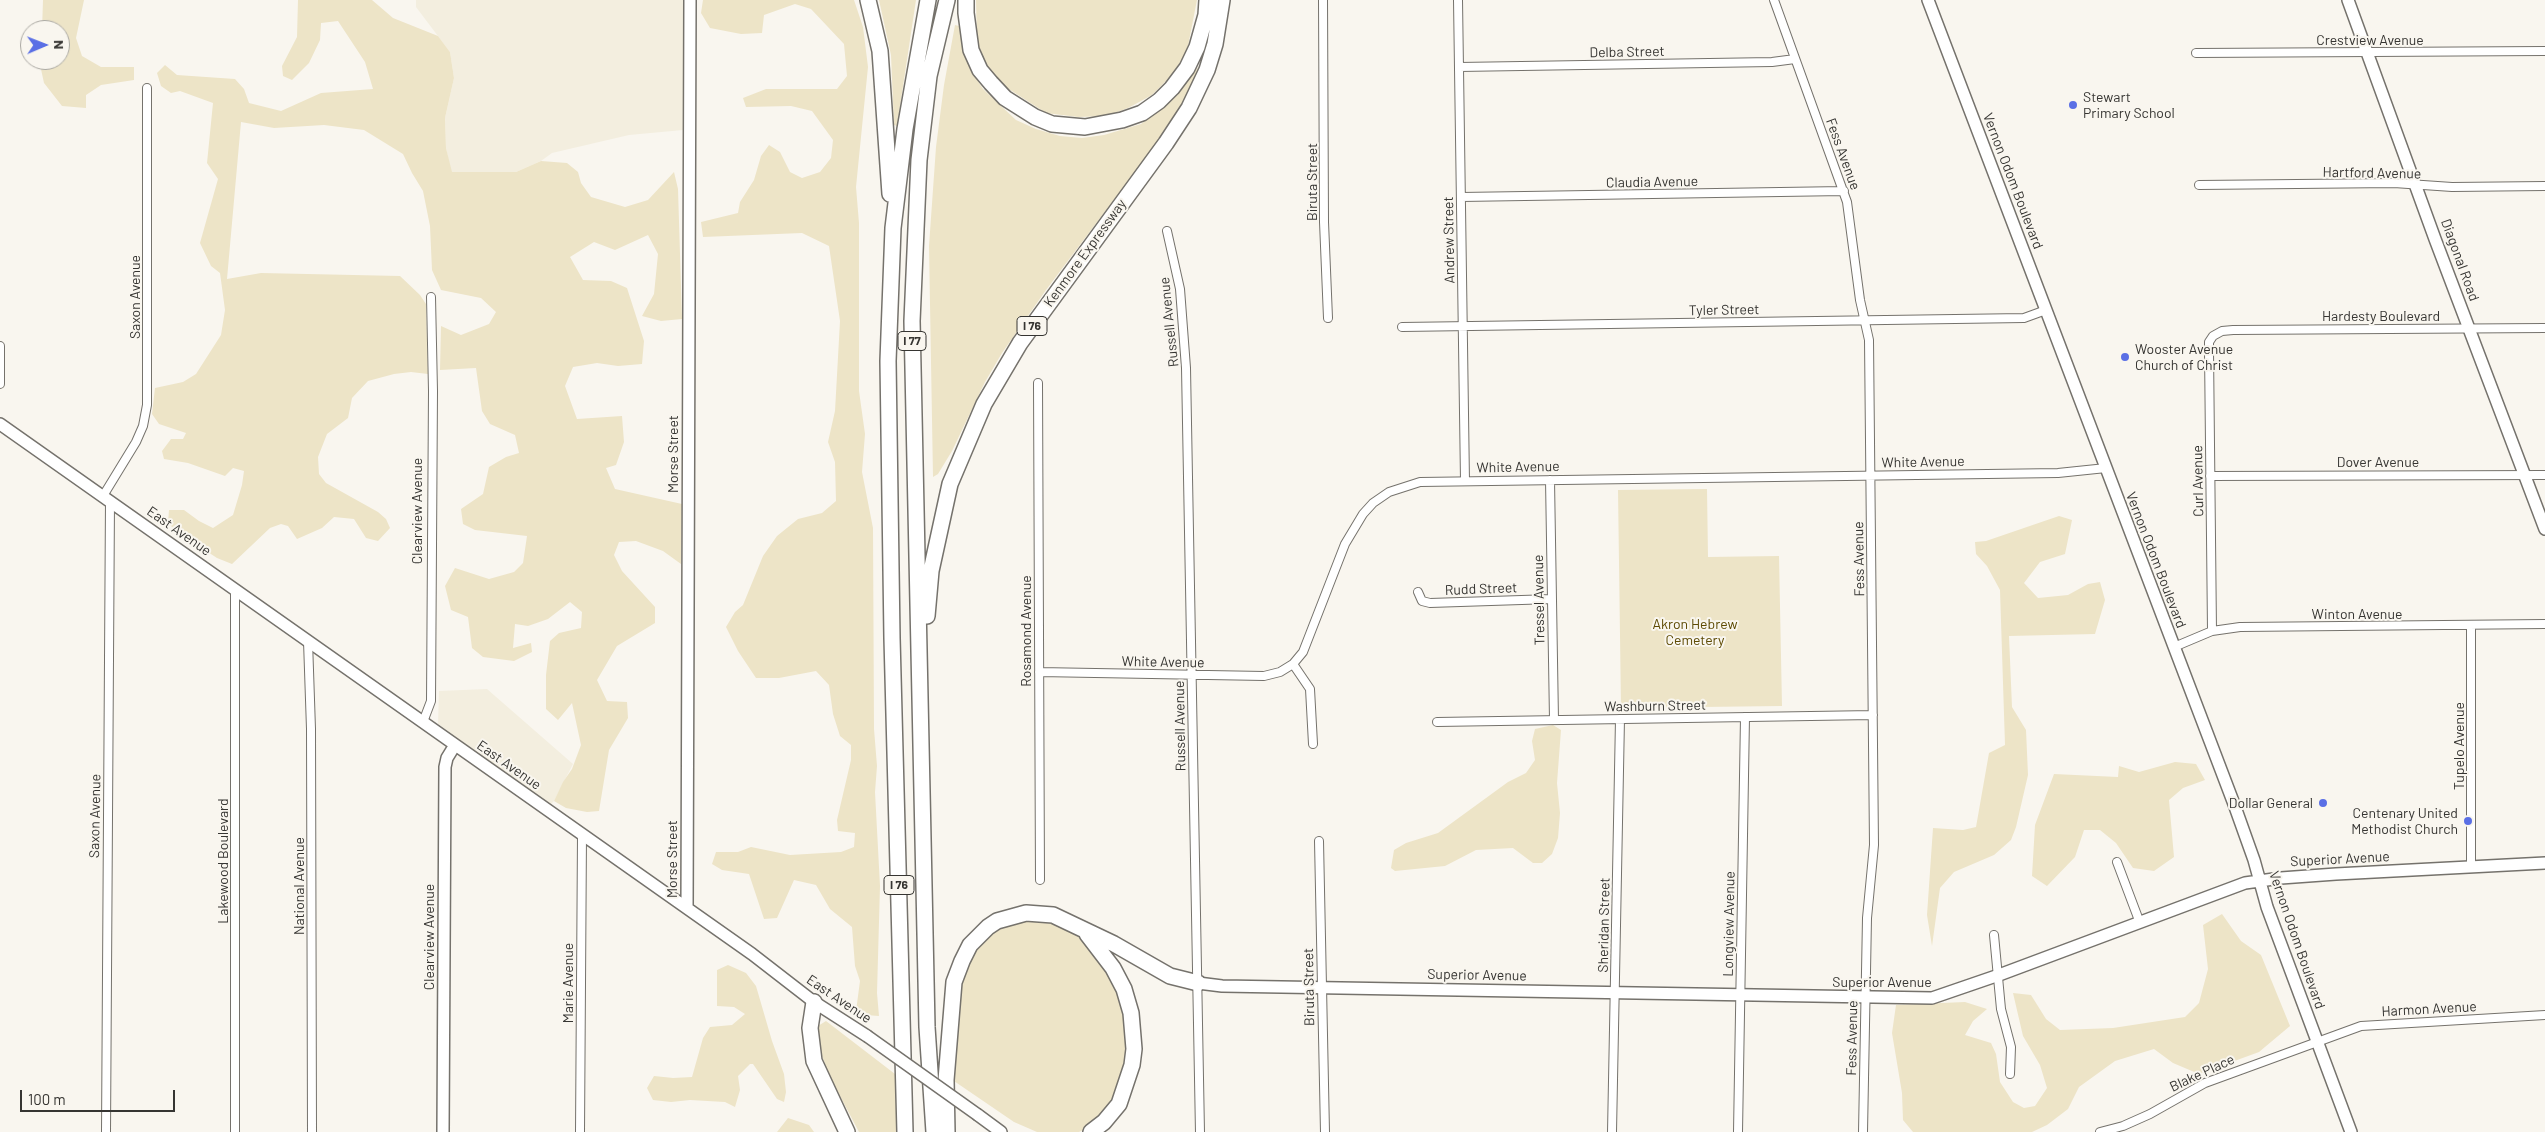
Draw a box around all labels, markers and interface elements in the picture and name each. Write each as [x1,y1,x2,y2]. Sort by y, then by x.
north arrow [20,20,70,70]
street label: Crestview Avenue [2316,32,2424,48]
text: N [51,40,68,50]
street label: Delba Street [1589,43,1665,61]
place label: Stewart Primary School [2083,89,2175,121]
marker: Stewart Primary School [2067,99,2079,111]
street label: Vernon Odom Boulevard [1979,110,2047,252]
street label: Fess Avenue [1822,116,1864,192]
street label: Biruta Street [1304,143,1320,221]
street label: Hartford Avenue [2323,164,2421,182]
street label: Claudia Avenue [1606,173,1698,191]
street label: Kenmore Expressway [1040,196,1130,310]
street label: Andrew Street [1440,196,1458,284]
street label: Diagonal Road [2437,217,2483,303]
street label: Saxon Avenue [127,255,143,339]
street label: Russell Avenue [1156,276,1182,368]
street label: Tyler Street [1688,301,1760,319]
street label: Hardesty Boulevard [2322,308,2440,324]
road number: I 76 [1017,316,1047,336]
road number: I 77 [898,332,926,351]
place label: Wooster Avenue Church of Christ [2135,341,2233,374]
marker: Wooster Avenue Church of Christ [2119,351,2131,363]
street label: Morse Street [665,415,681,493]
street label: Curl Avenue [2189,445,2207,517]
street label: White Avenue [1881,453,1965,471]
street label: Dover Avenue [2337,454,2419,470]
street label: Clearview Avenue [409,458,425,564]
street label: White Avenue [1476,458,1560,476]
street label: Vernon Odom Boulevard [2122,489,2190,631]
street label: East Avenue [144,503,214,559]
street label: Fess Avenue [1850,521,1868,597]
street label: Tressel Avenue [1530,554,1548,646]
street label: Rosamond Avenue [1018,575,1034,687]
street label: Rudd Street [1445,579,1517,599]
street label: Winton Avenue [2312,606,2402,622]
park label: Akron Hebrew Cemetery [1652,616,1738,648]
street label: White Avenue [1121,653,1205,671]
street label: Russell Avenue [1171,681,1189,771]
street label: Washburn Street [1604,697,1706,715]
street label: Tupelo Avenue [2451,702,2467,790]
street label: East Avenue [474,737,544,793]
street label: Saxon Avenue [86,774,104,858]
place label: Dollar General [2229,795,2313,811]
marker: Dollar General [2317,797,2329,809]
street label: Lakewood Boulevard [215,798,231,924]
place label: Centenary United Methodist Church [2351,805,2458,838]
marker: Centenary United Methodist Church [2462,815,2474,827]
street label: Morse Street [664,820,680,898]
street label: National Avenue [291,837,307,935]
street label: Superior Avenue [2290,848,2390,870]
street label: Vernon Odom Boulevard [2266,869,2328,1011]
street label: Longview Avenue [1720,871,1738,977]
road number: I 76 [884,876,914,894]
street label: Sheridan Street [1595,877,1613,973]
street label: Clearview Avenue [421,884,437,990]
street label: Marie Avenue [560,943,576,1023]
street label: Biruta Street [1300,948,1318,1026]
street label: Superior Avenue [1427,966,1527,984]
street label: East Avenue [803,971,875,1027]
street label: Superior Avenue [1832,974,1932,990]
street label: Harmon Avenue [2381,998,2477,1020]
street label: Fess Avenue [1843,1000,1861,1076]
street label: Blake Place [2167,1051,2237,1095]
scale bar [22,1080,178,1112]
text: 100 m [28,1090,66,1108]

